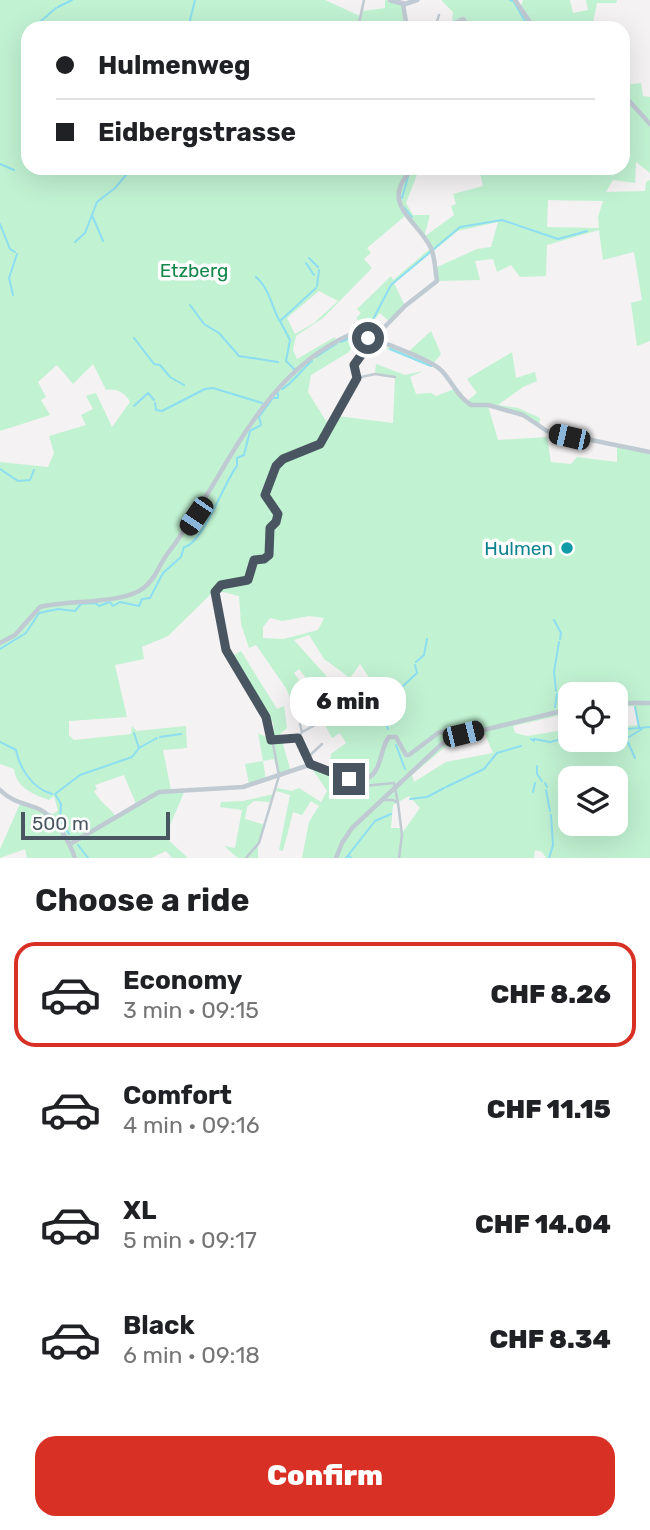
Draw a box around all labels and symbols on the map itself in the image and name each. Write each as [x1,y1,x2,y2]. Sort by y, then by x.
park label: Etzberg [160,259,228,282]
route start [352,322,384,354]
car [547,422,592,452]
car [176,493,217,539]
place label: Hulmen [484,537,553,560]
marker: Hulmen [559,540,575,556]
callout: 6 min [291,678,407,726]
car [441,719,486,749]
route end [333,763,365,795]
scale bar [21,809,170,841]

